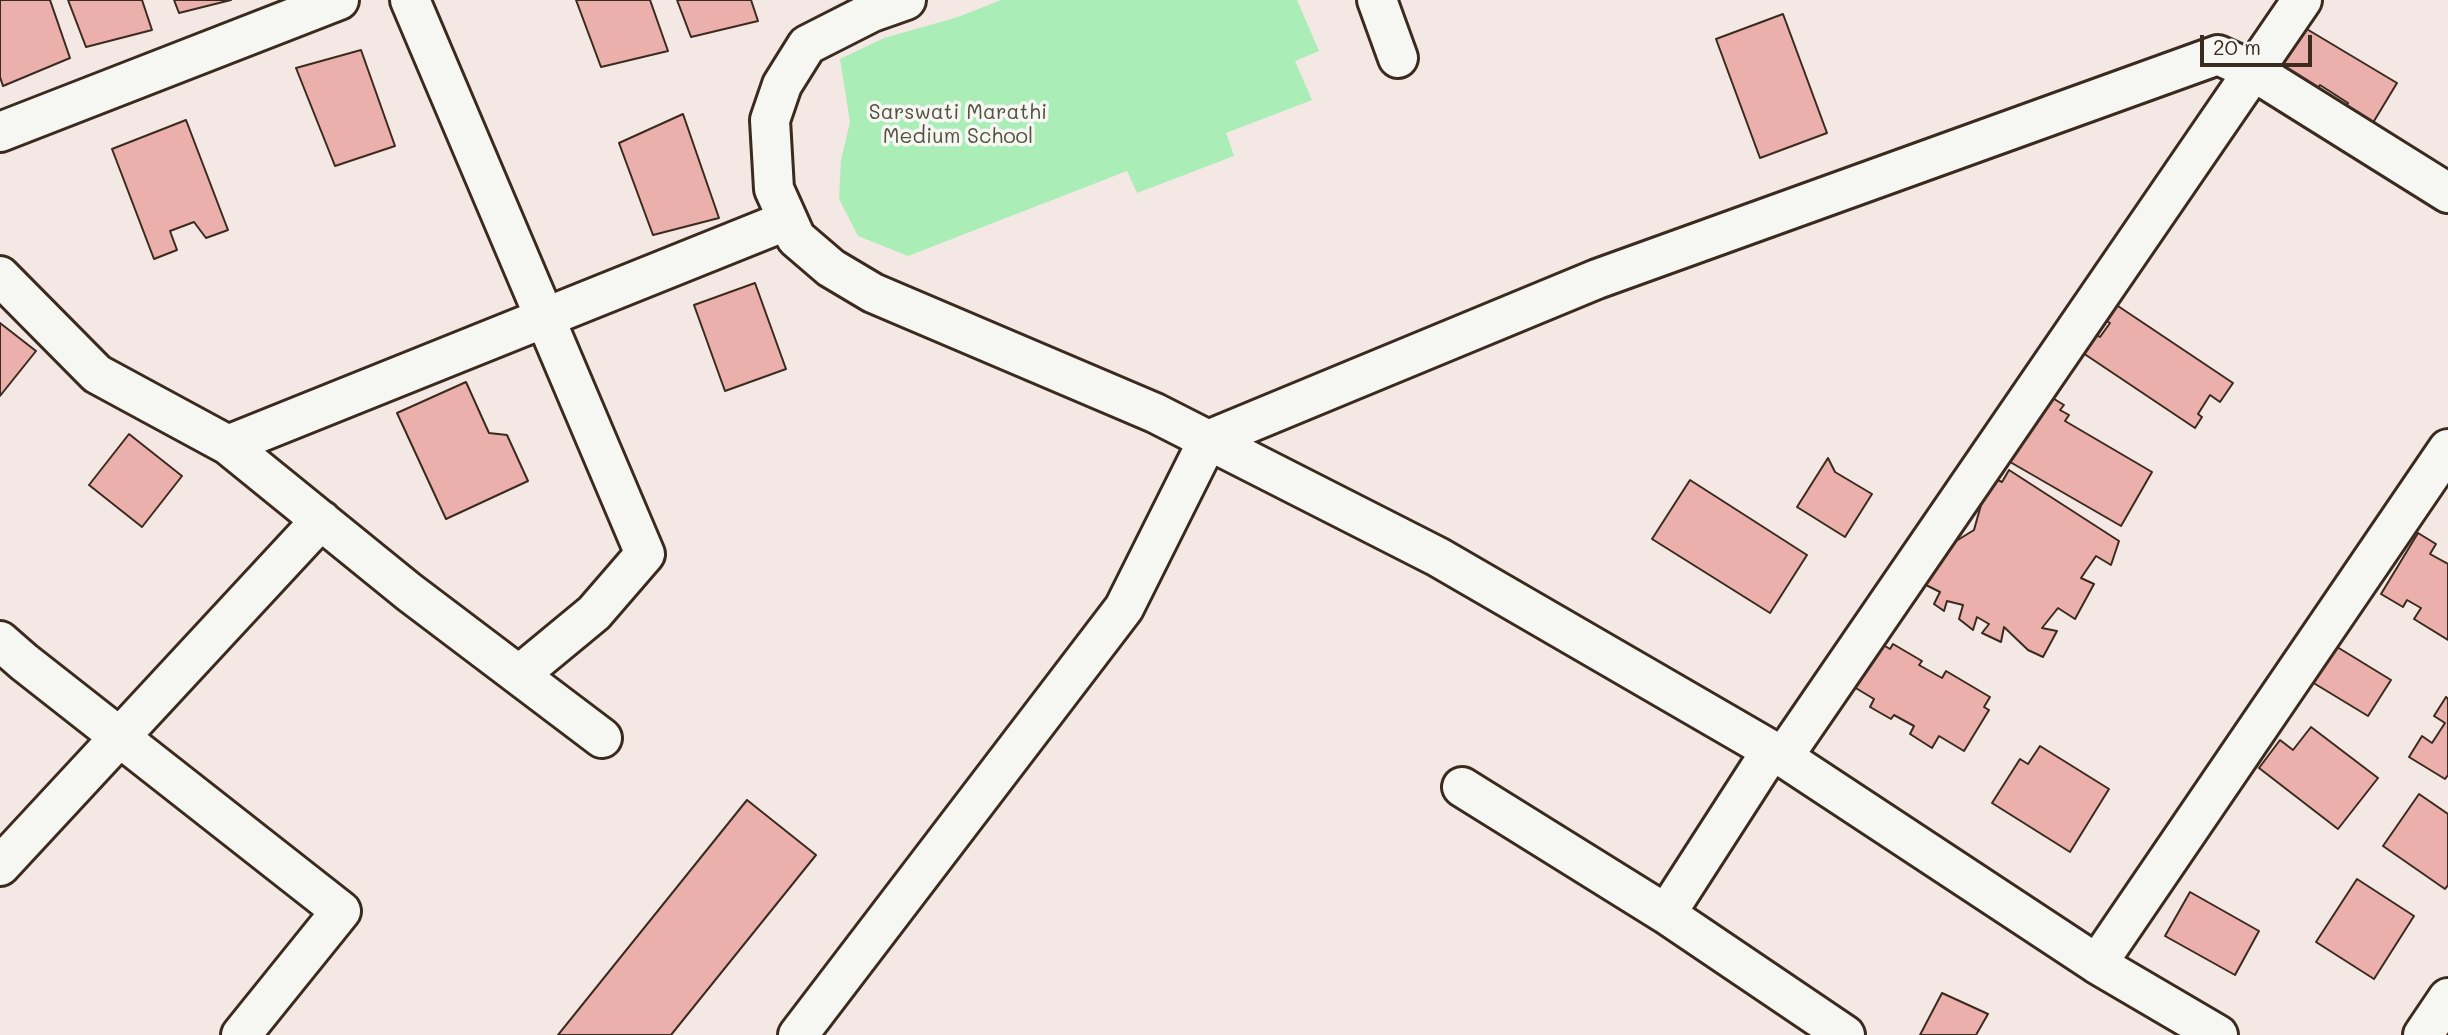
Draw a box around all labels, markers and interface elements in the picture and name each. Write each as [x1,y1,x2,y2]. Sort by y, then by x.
scale bar [2203,21,2315,65]
text: 20 m [2213,33,2261,60]
park label: Sarswati Marathi Medium School [869,100,1047,150]

